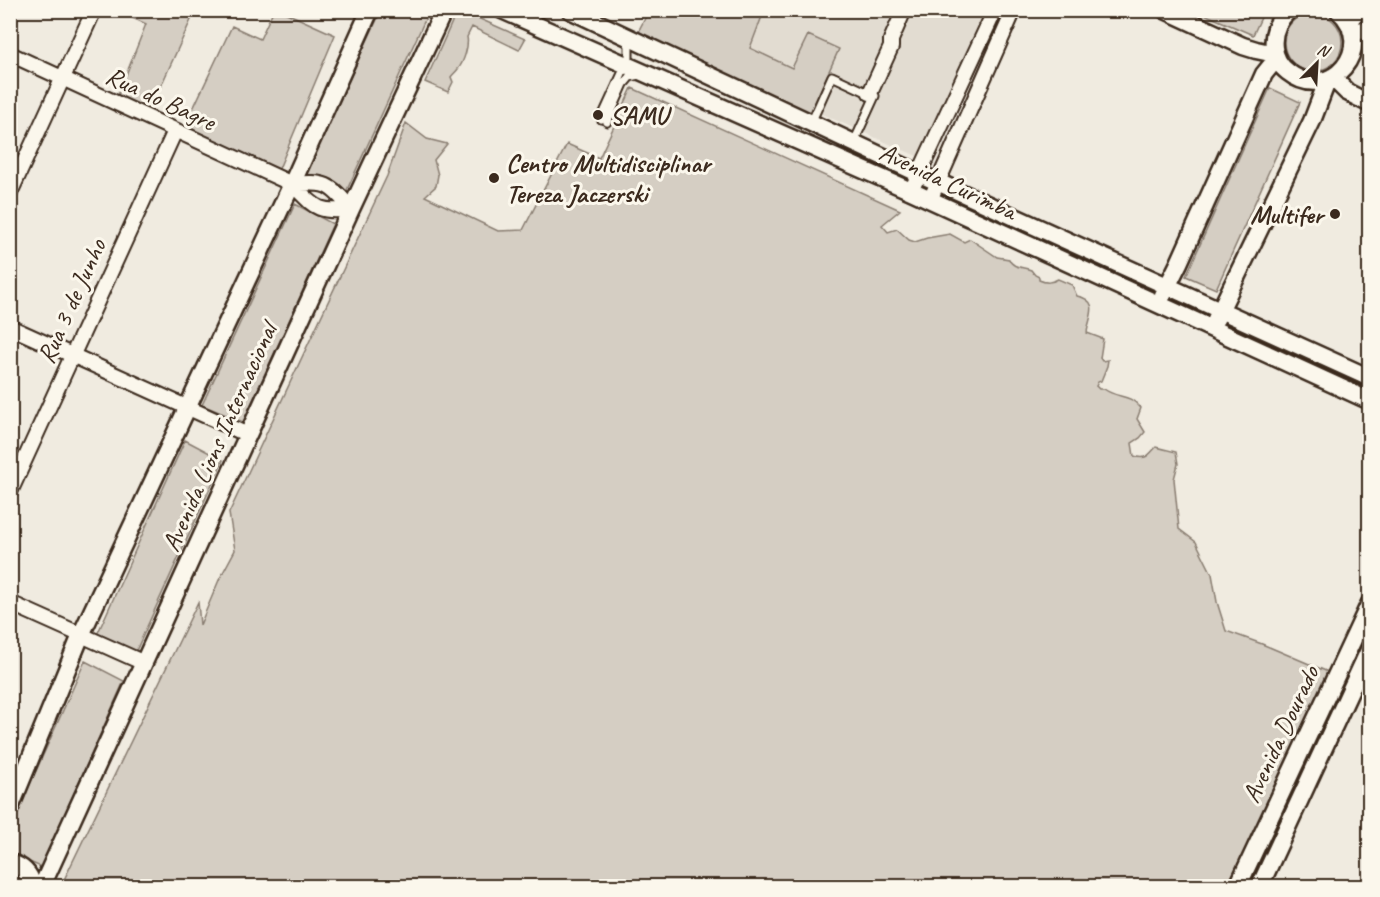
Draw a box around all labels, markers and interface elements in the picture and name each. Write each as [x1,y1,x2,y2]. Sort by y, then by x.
north arrow [1287,33,1347,93]
text: N [1314,39,1334,63]
street label: Rua do Bagre [101,59,222,139]
place label: SAMU [610,99,672,132]
marker: SAMU [591,108,605,122]
street label: Avenida Curimba [874,135,1024,229]
place label: Centro Multidisciplinar Tereza Jaczerski [506,147,713,210]
marker: Centro Multidisciplinar Tereza Jaczerski [487,171,501,185]
place label: Multifer [1250,198,1326,231]
marker: Multifer [1328,207,1342,221]
street label: Rua 3 de Junho [29,232,114,369]
street label: Avenida Lions Internacional [154,314,287,556]
street label: Avenida Dourado [1234,659,1327,808]

